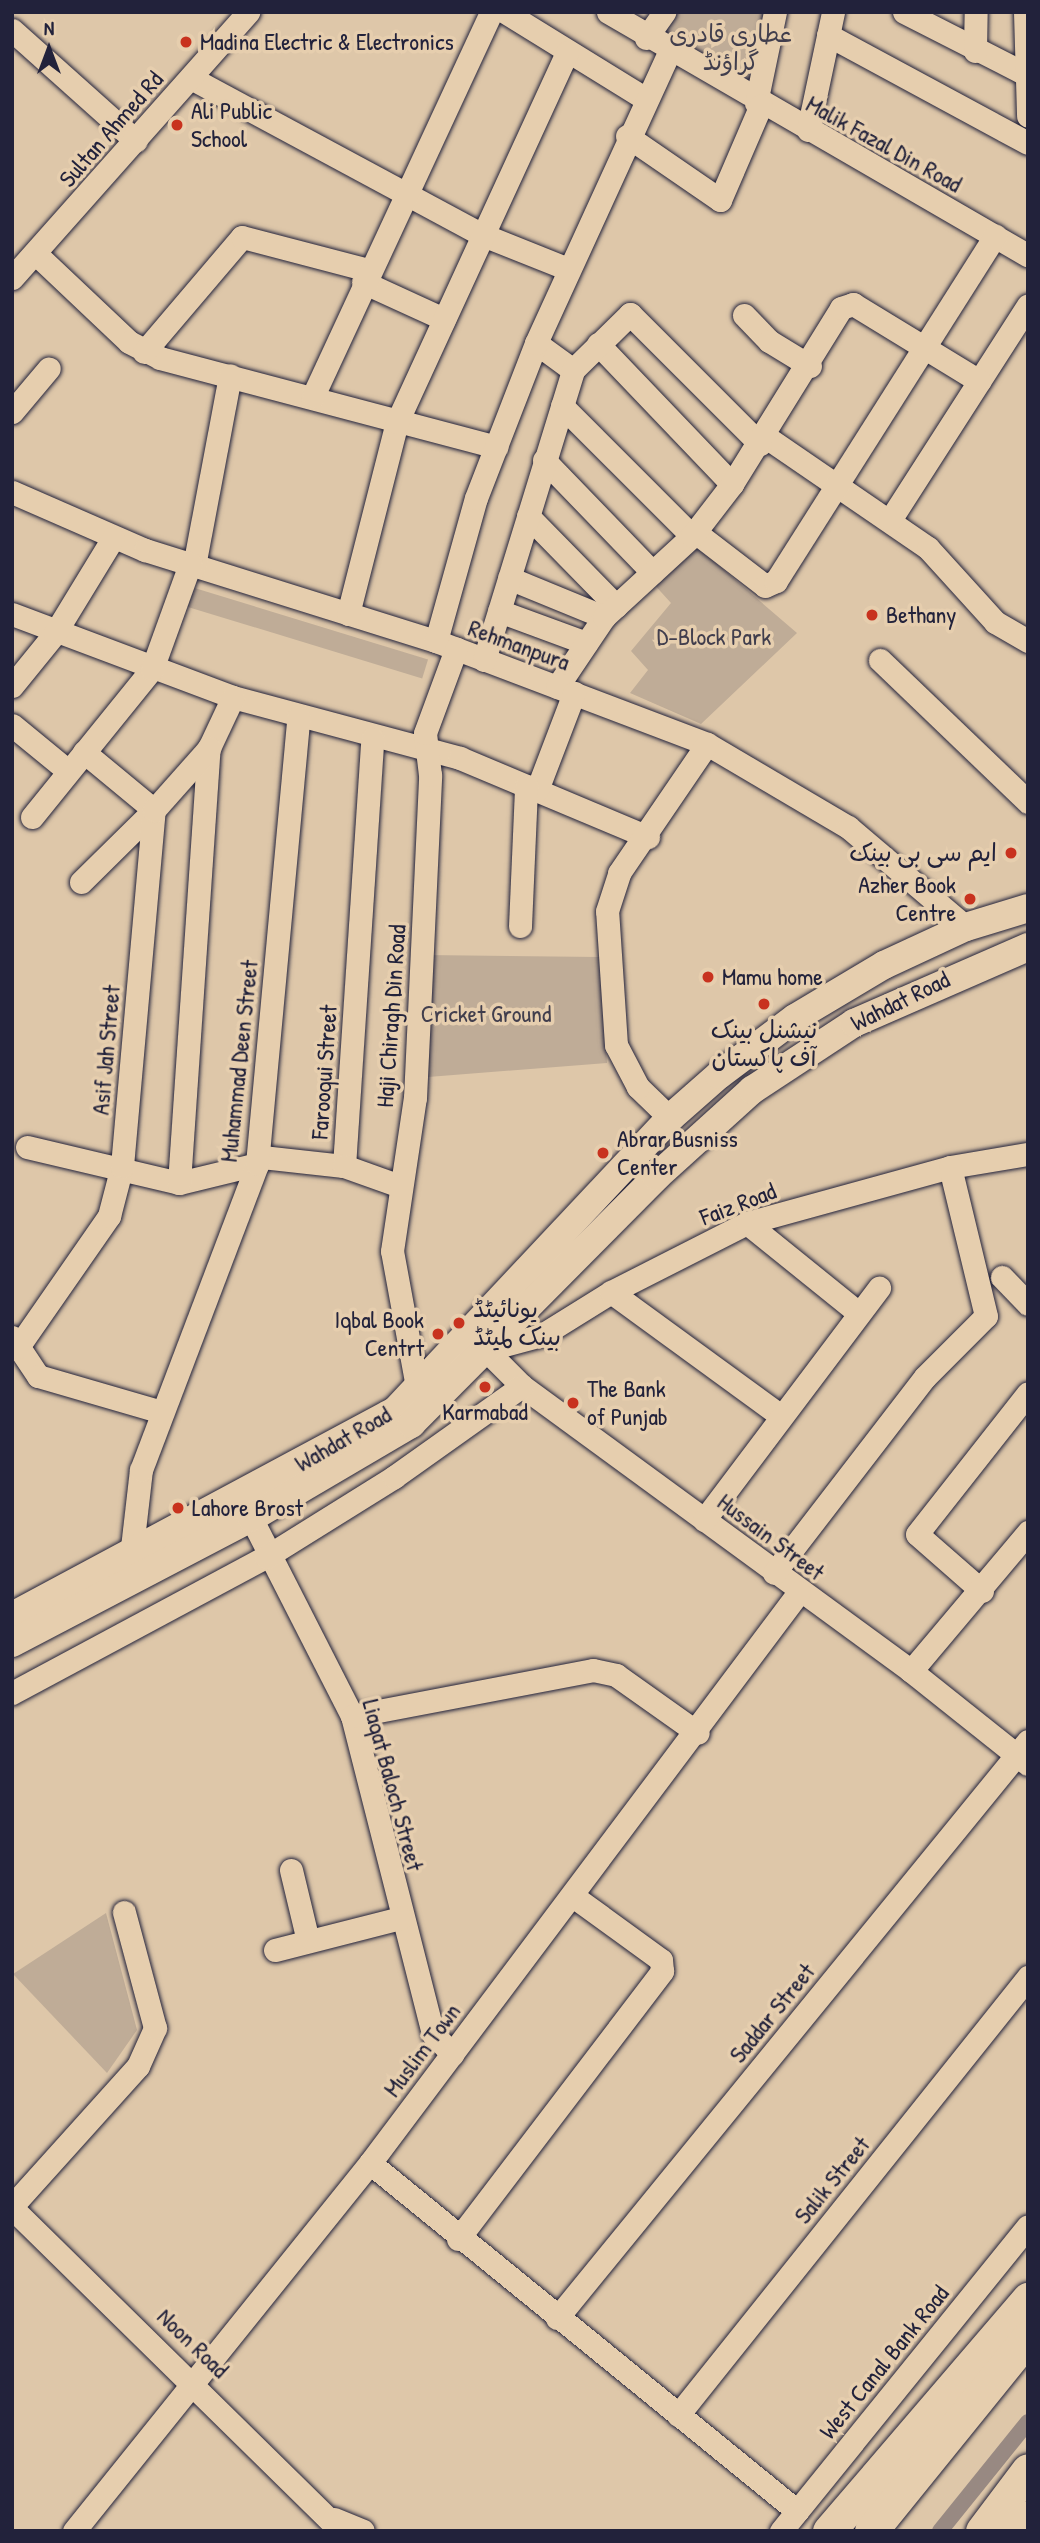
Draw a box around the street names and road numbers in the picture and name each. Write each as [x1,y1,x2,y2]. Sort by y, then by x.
street label: Sultan Ahmed Rd [53,65,169,193]
street label: Malik Fazal Din Road [801,89,967,199]
street label: Rehmanpura [464,613,574,677]
street label: Haji Chiragh Din Road [370,924,412,1108]
street label: Muhammad Deen Street [214,959,264,1163]
street label: Wahdat Road [846,965,954,1037]
street label: Asif Jah Street [86,984,126,1116]
street label: Farooqui Street [305,1004,343,1140]
street label: Faiz Road [696,1176,780,1232]
street label: Wahdat Road [290,1400,396,1478]
street label: Hussain Street [712,1487,830,1587]
street label: Liaqat Baloch Street [356,1696,430,1874]
street label: Saddar Street [723,1958,821,2068]
street label: Muslim Town [378,1998,466,2102]
street label: Salik Street [788,2131,876,2229]
street label: West Canal Bank Road [813,2279,955,2445]
street label: Noon Road [151,2302,235,2384]

